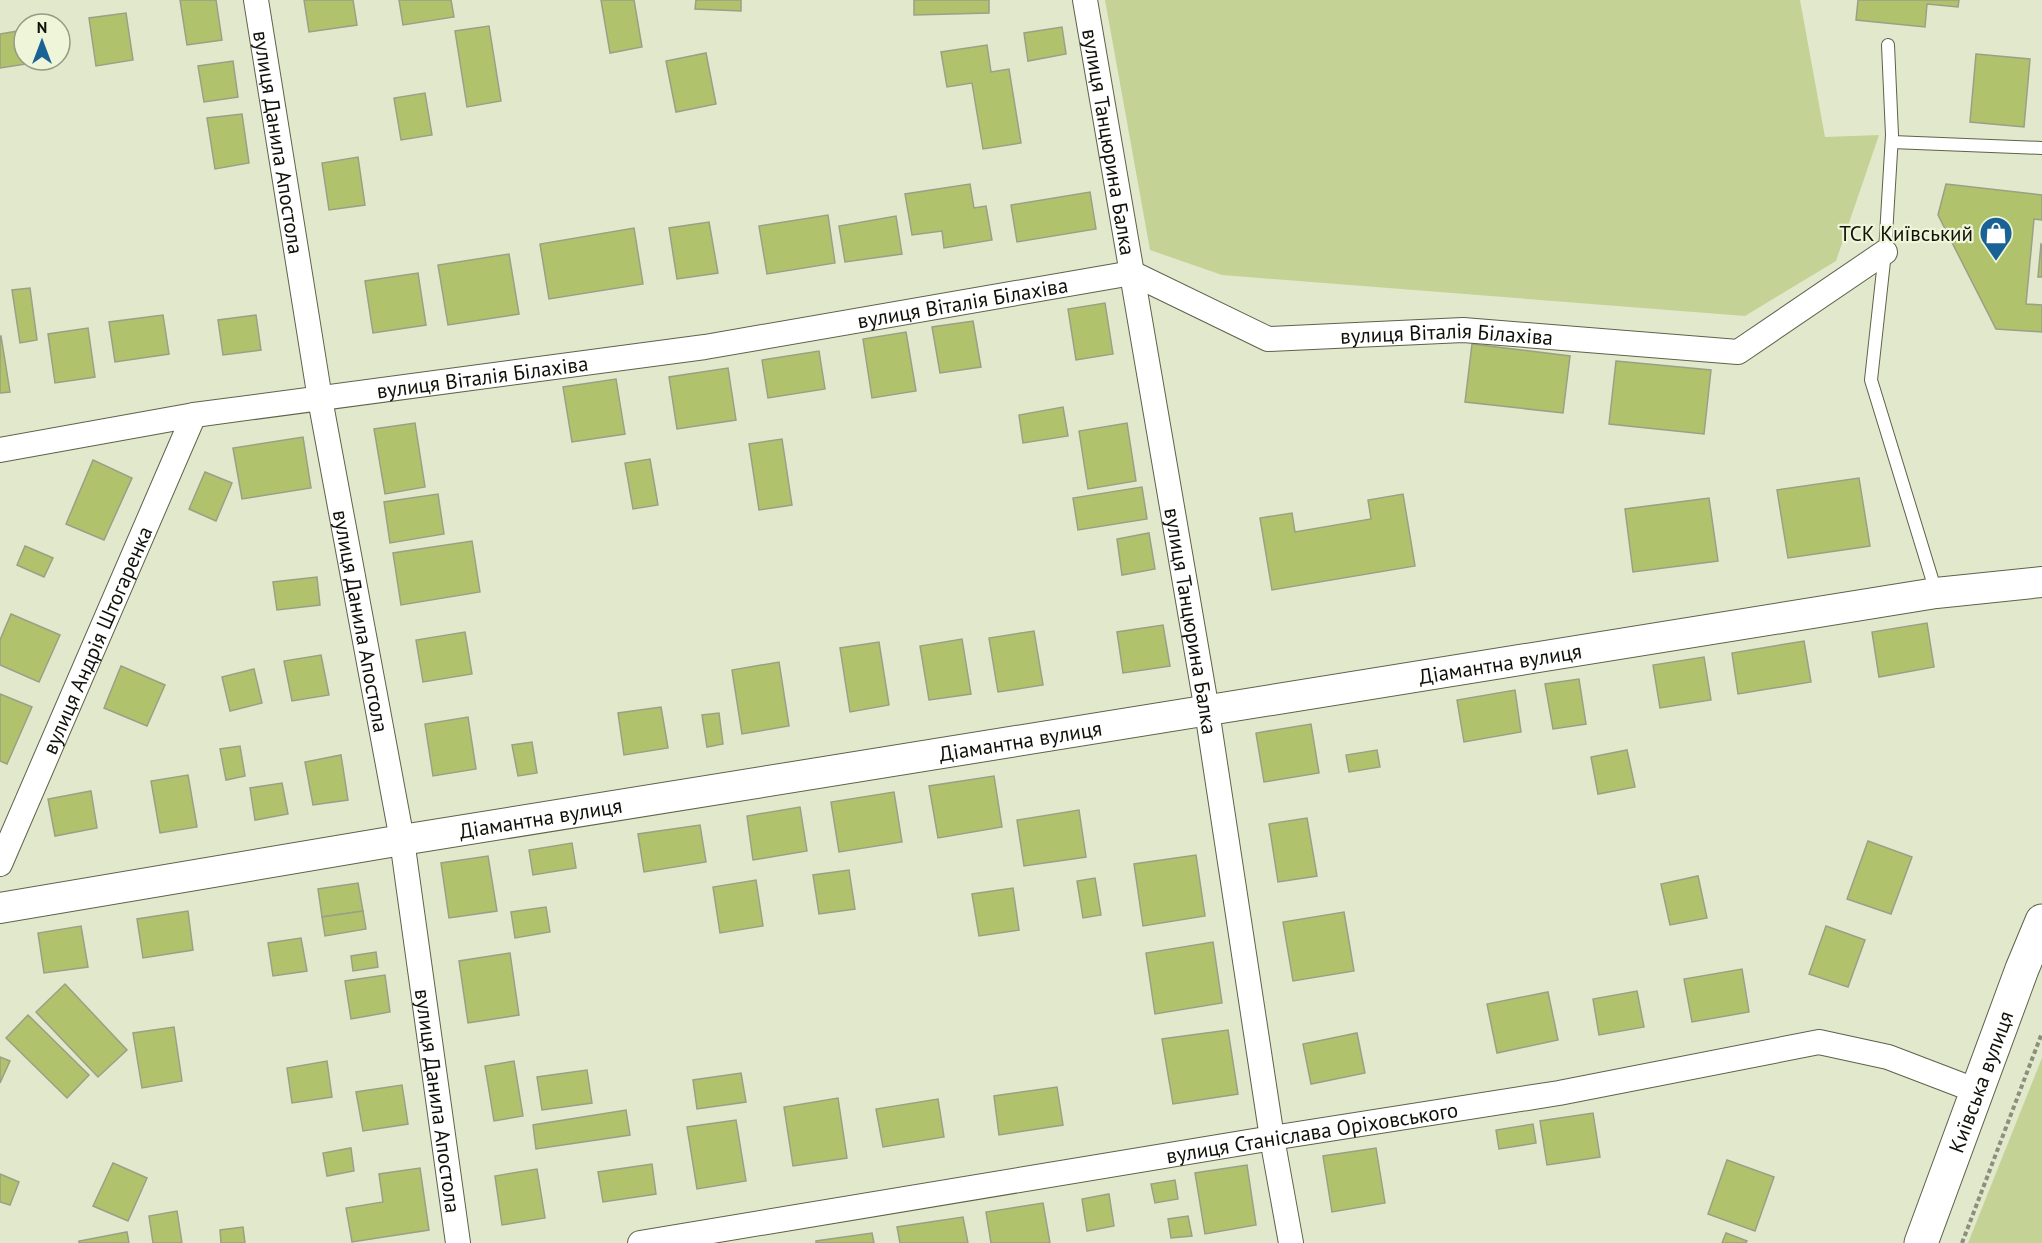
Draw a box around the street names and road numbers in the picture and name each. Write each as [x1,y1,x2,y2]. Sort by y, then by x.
street label: вулиця Танцюрина Балка [1077,27,1142,257]
street label: вулиця Данила Апостола [248,29,310,256]
street label: вулиця Віталія Білахіва [855,271,1070,334]
street label: вулиця Віталія Білахіва [1340,316,1554,351]
street label: вулиця Віталія Білахіва [375,349,590,404]
street label: вулиця Танцюрина Балка [1159,506,1224,736]
street label: вулиця Данила Апостола [327,508,395,735]
street label: вулиця Андрія Штогаренка [36,522,158,758]
street label: Діамантна вулиця [1417,637,1584,690]
street label: Діамантна вулиця [937,714,1104,767]
street label: Діамантна вулиця [457,791,624,844]
street label: вулиця Данила Апостола [409,987,467,1215]
street label: Київська вулиця [1942,1007,2019,1156]
street label: вулиця Станіслава Оріховського [1164,1096,1460,1169]

